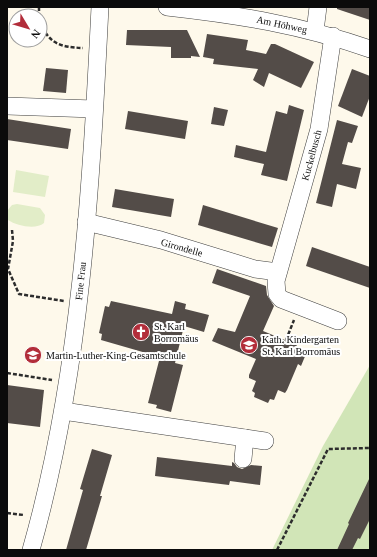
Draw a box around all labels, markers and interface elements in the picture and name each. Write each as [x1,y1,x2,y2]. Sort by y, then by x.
north arrow [8,8,48,48]
street label: Am Höhweg [256,14,308,35]
text: N [29,27,43,41]
street label: Kuckelbusch [299,128,324,182]
street label: Girondelle [160,236,204,259]
street label: Fine Frau [73,261,88,301]
place label: St. Karl Borromäus [154,321,199,344]
church icon: St. Karl Borromäus [131,322,151,342]
place label: Kath. Kindergarten St. Karl Borromäus [262,334,340,357]
school or university icon: Kath. Kindergarten St. Karl Borromäus [239,335,259,355]
school or university icon: Martin-Luther-King-Gesamtschule [23,345,43,365]
place label: Martin-Luther-King-Gesamtschule [46,350,186,361]

